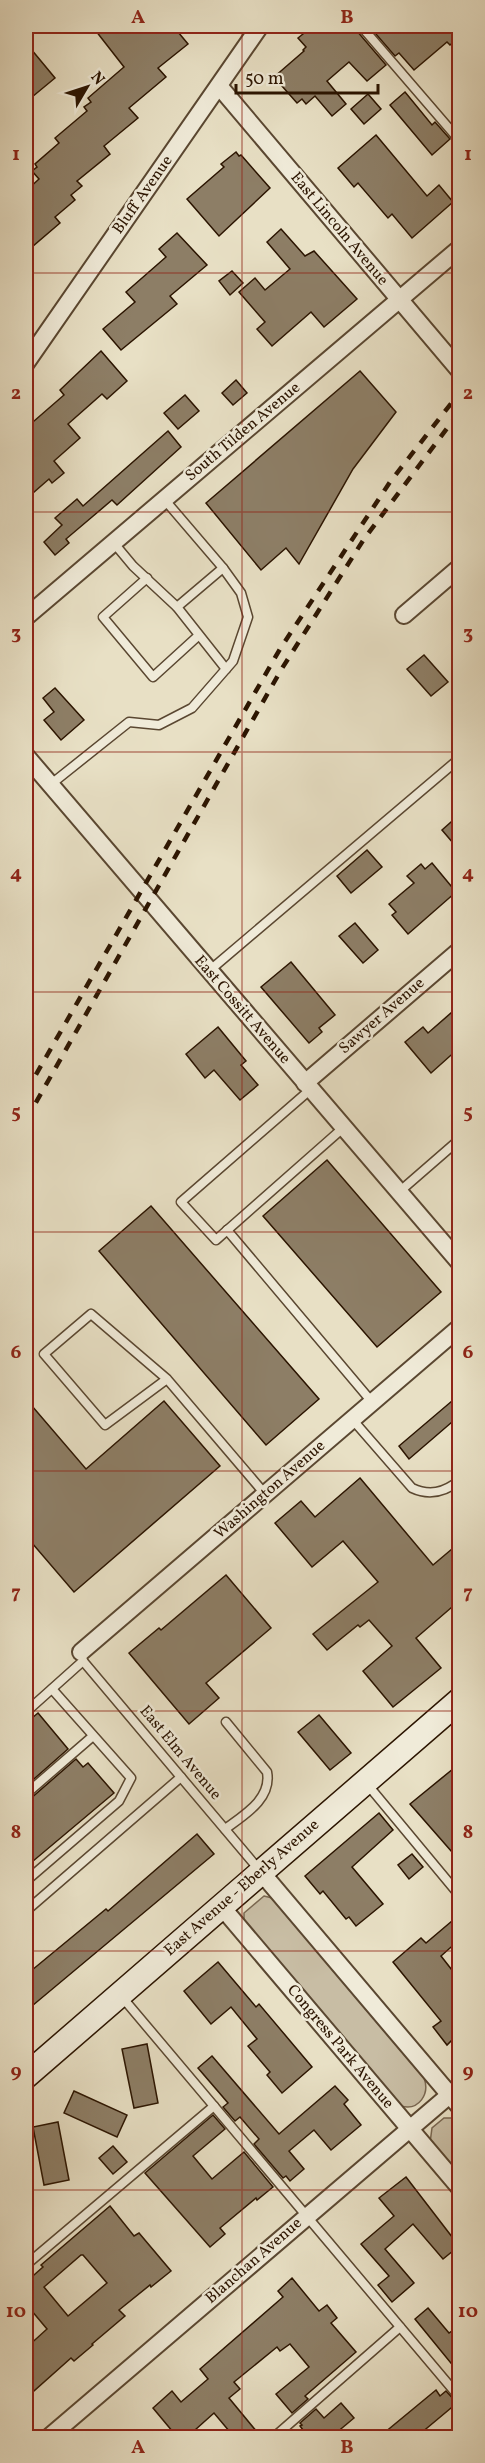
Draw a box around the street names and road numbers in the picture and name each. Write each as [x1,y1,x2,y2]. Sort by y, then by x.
street label: Bluff Avenue [108,151,178,239]
street label: East Lincoln Avenue [285,168,393,290]
street label: South Tilden Avenue [181,377,305,487]
street label: East Cossitt Avenue [189,951,295,1069]
street label: Sawyer Avenue [334,973,430,1059]
street label: Washington Avenue [210,1435,330,1545]
street label: East Elm Avenue [134,1701,226,1805]
street label: East Avenue - Eberly Avenue [160,1814,324,1962]
street label: Congress Park Avenue [281,1980,399,2114]
street label: Blanchan Avenue [201,2213,307,2309]

